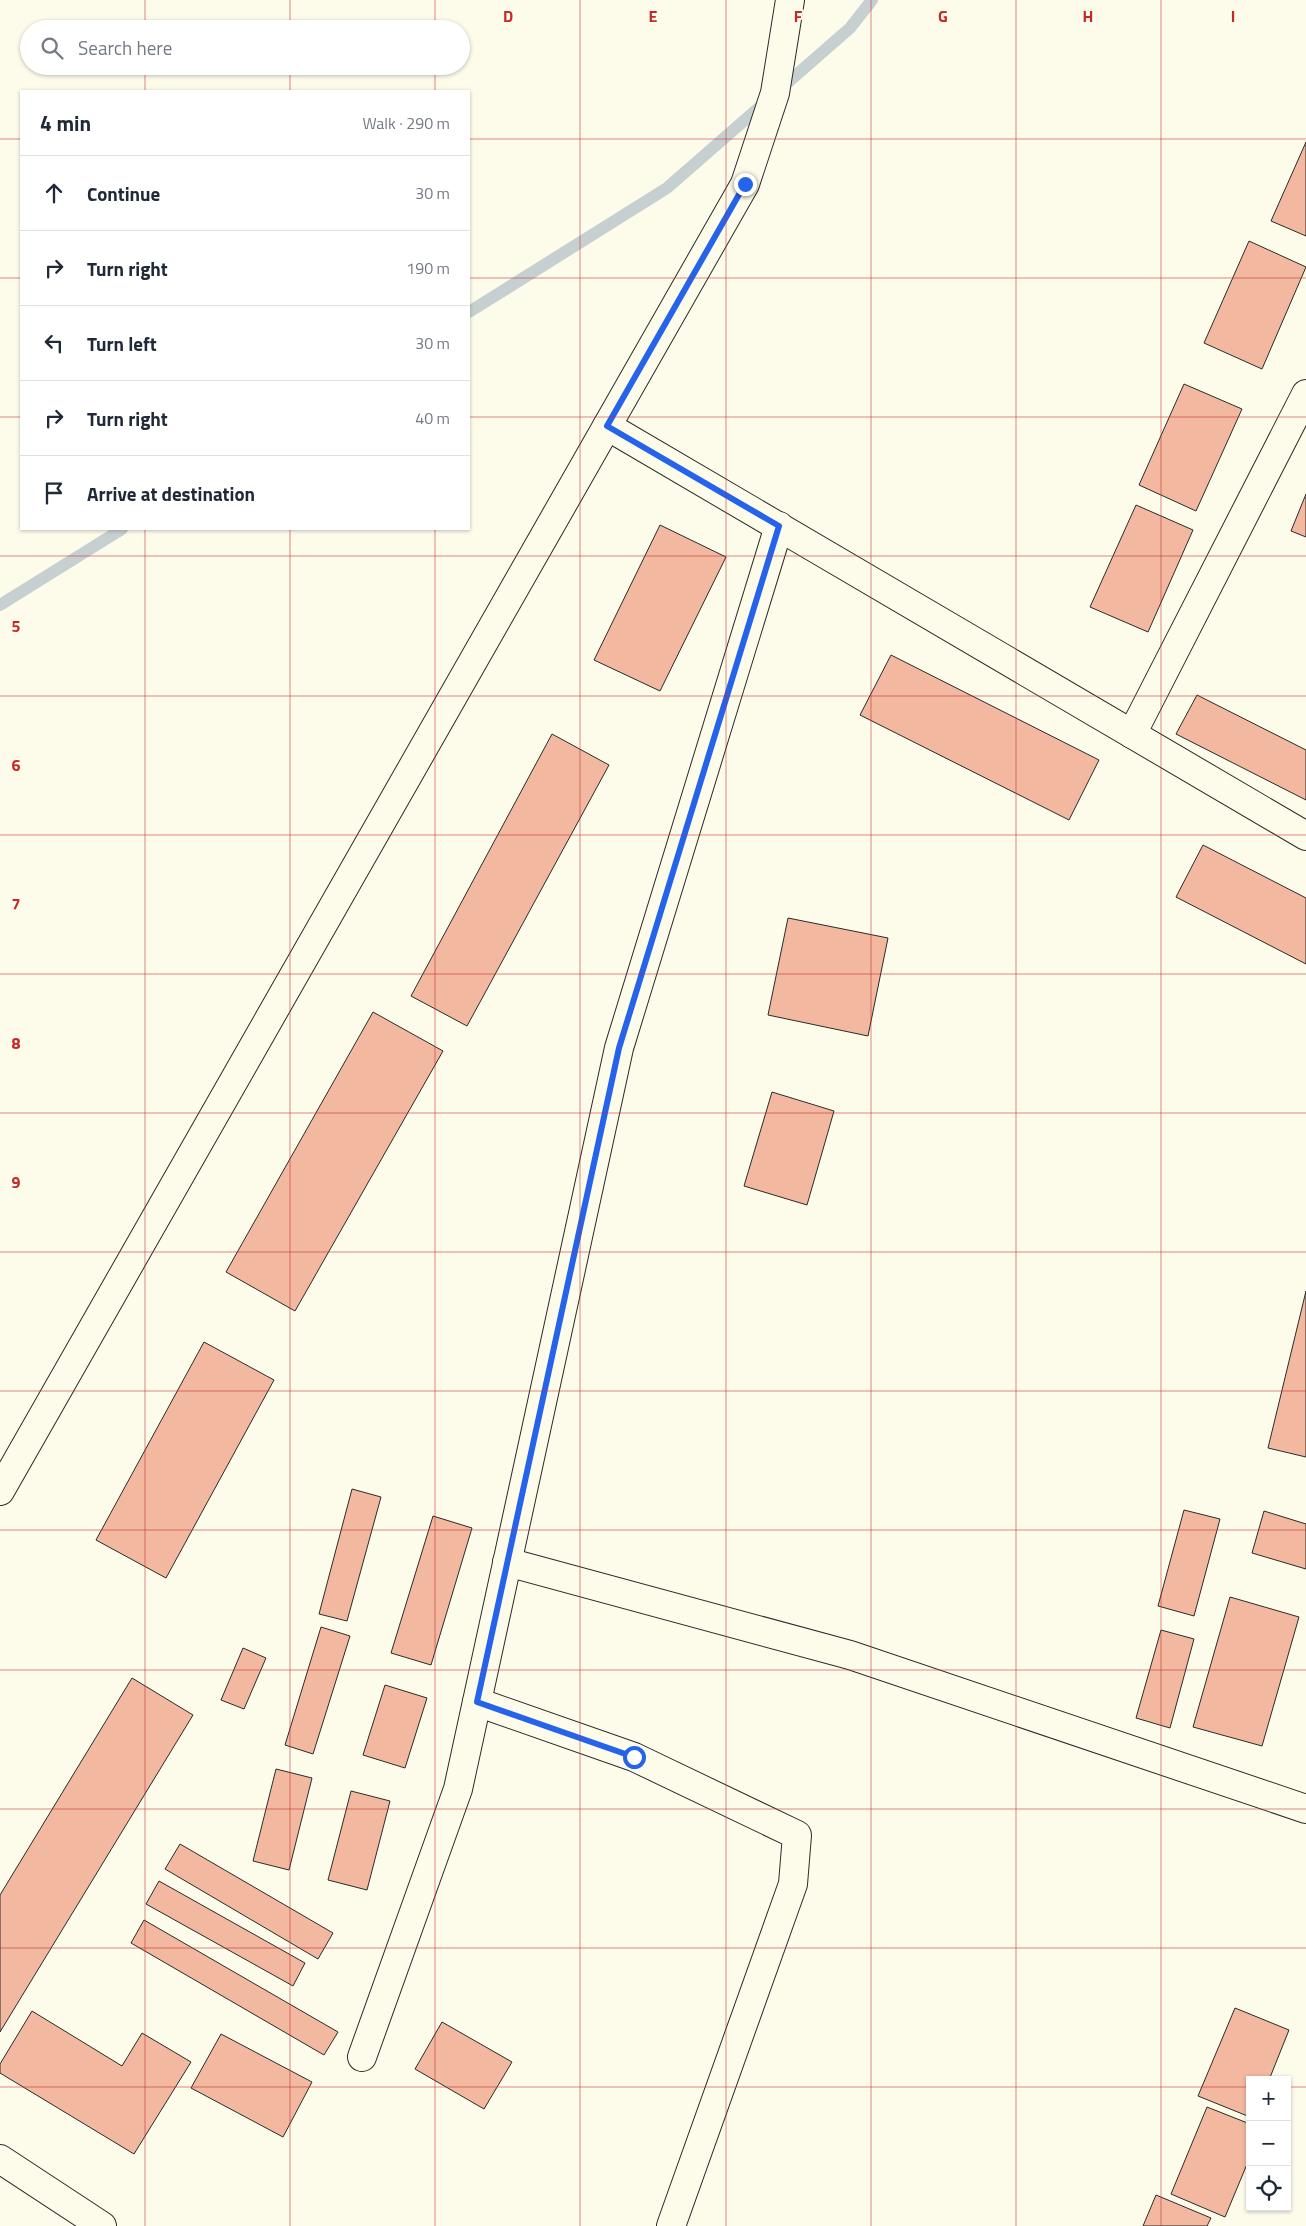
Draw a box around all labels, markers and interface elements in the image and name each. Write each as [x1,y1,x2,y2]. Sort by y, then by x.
text: D [503,4,513,28]
text: E [649,4,658,28]
text: F [794,4,803,28]
text: G [938,4,948,28]
text: H [1083,4,1093,28]
text: I [1231,4,1235,28]
search box [20,20,470,75]
text: Search here [78,33,172,62]
icon: search [38,34,66,62]
text: 4 min [40,107,91,139]
text: Walk · 290 m [362,111,450,135]
route end [734,173,757,196]
icon: ahead [40,179,68,207]
text: Continue [87,179,160,208]
text: 30 m [415,181,450,205]
icon: right [40,254,68,282]
text: Turn right [87,254,168,283]
text: 190 m [406,256,450,280]
icon: left [40,329,68,357]
text: Turn left [87,329,157,358]
text: 30 m [415,331,450,355]
icon: right [40,404,68,432]
text: Turn right [87,404,168,433]
text: 40 m [415,406,450,430]
icon: arrive [40,479,68,507]
text: Arrive at destination [87,479,255,508]
text: 5 [12,614,21,638]
text: 6 [12,753,21,777]
text: 7 [12,892,20,916]
text: 8 [12,1031,21,1055]
text: 9 [12,1170,21,1194]
route start [623,1746,646,1769]
map controls [1246,2076,1291,2211]
button: + [1246,2076,1291,2121]
button: − [1246,2121,1291,2166]
button: locate [1246,2166,1291,2211]

